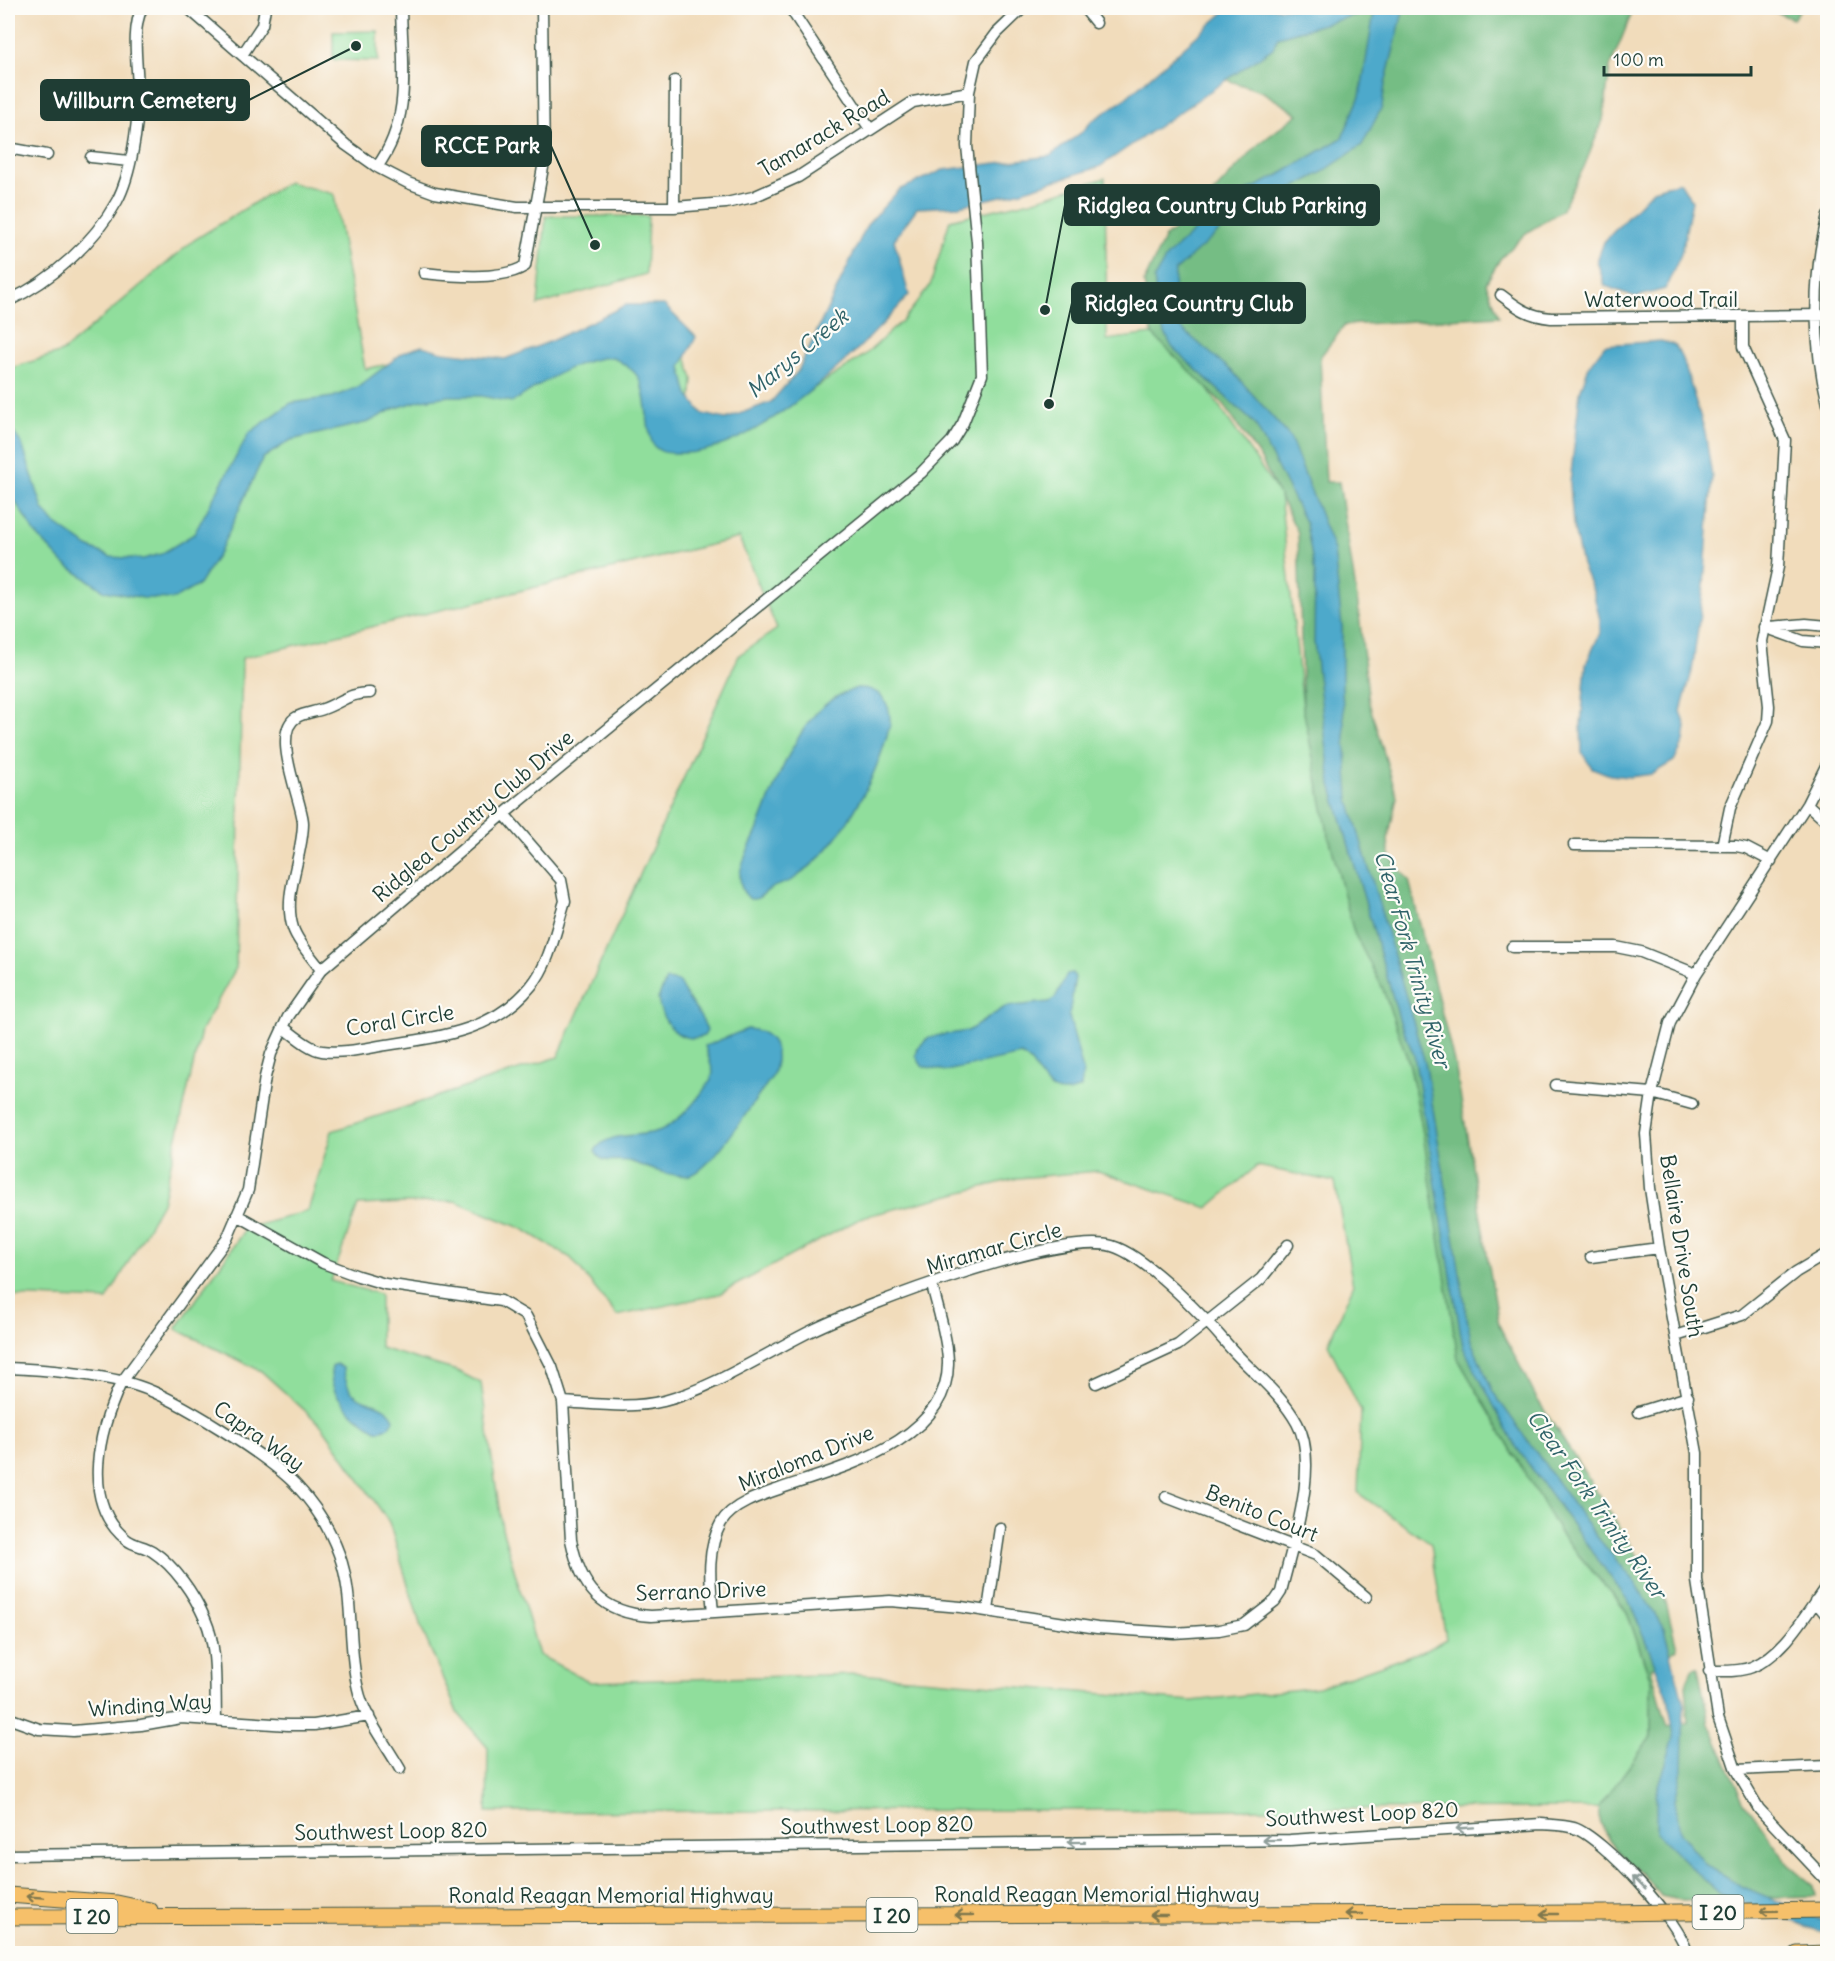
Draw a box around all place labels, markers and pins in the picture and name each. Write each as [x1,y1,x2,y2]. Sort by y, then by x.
callout: Willburn Cemetery [41,80,249,120]
callout: RCCE Park [422,126,551,166]
callout: Ridglea Country Club Parking [1065,185,1379,225]
callout: Ridglea Country Club [1072,283,1305,323]

